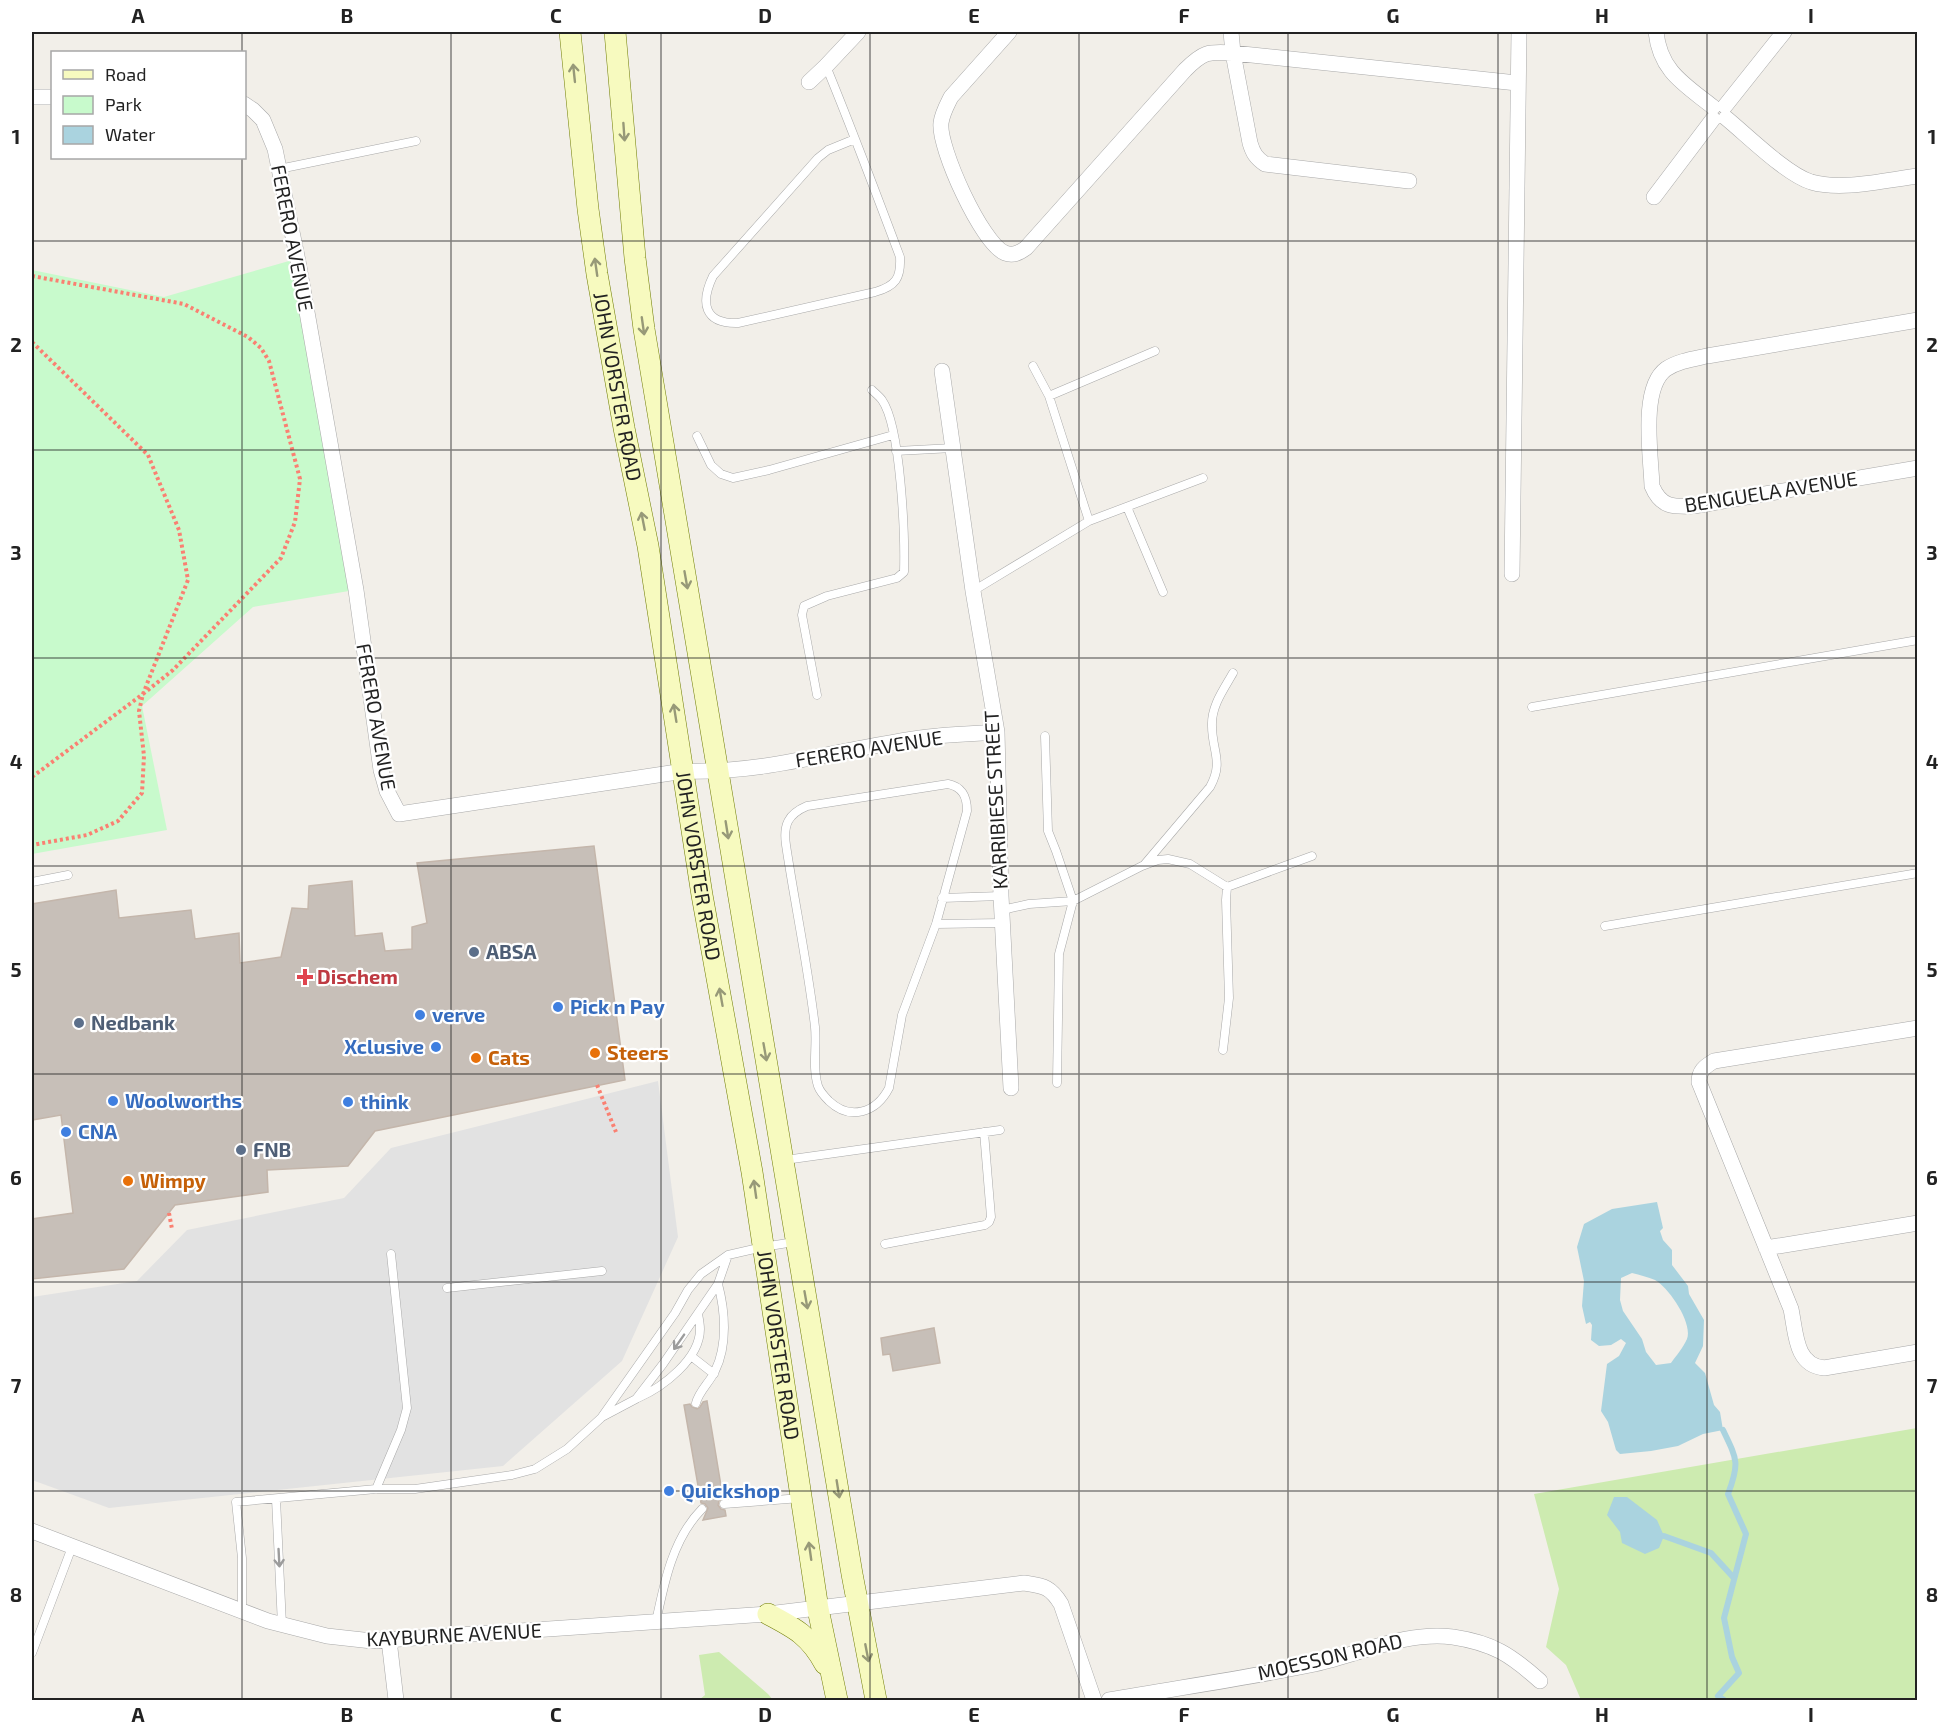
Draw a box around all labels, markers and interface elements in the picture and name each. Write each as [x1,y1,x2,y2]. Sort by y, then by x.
text: A [131,3,145,27]
text: B [341,3,353,27]
text: C [550,3,562,27]
text: D [758,3,772,27]
text: E [968,3,980,27]
text: F [1178,3,1190,27]
text: G [1387,3,1399,27]
text: H [1595,3,1609,27]
text: I [1808,3,1814,27]
legend [51,51,246,159]
text: Road [105,63,146,85]
one-way arrow [568,64,579,84]
text: Park [105,93,142,115]
one-way arrow [619,121,630,141]
text: Water [105,123,155,145]
text: 1 [12,124,20,148]
text: 1 [1928,124,1936,148]
street label: FERERO AVENUE [267,162,319,313]
one-way arrow [590,257,601,277]
street label: JOHN VORSTER ROAD [589,290,648,483]
one-way arrow [638,315,649,335]
text: 2 [10,332,22,356]
text: 2 [1926,332,1938,356]
street label: BENGUELA AVENUE [1683,465,1859,517]
one-way arrow [636,511,648,530]
text: 3 [10,540,22,564]
text: 3 [1926,540,1938,564]
one-way arrow [681,570,692,589]
street label: FERERO AVENUE [352,641,402,792]
one-way arrow [669,703,680,723]
street label: KARRIBIESE STREET [978,710,1012,890]
street label: FERERO AVENUE [793,725,944,772]
text: 4 [10,749,23,773]
text: 4 [1926,749,1939,773]
street label: JOHN VORSTER ROAD [672,769,727,962]
one-way arrow [722,819,733,839]
place label: ABSA [486,939,538,963]
marker: ABSA [467,945,481,959]
text: 5 [10,957,22,981]
text: 5 [1926,957,1938,981]
place label: Dischem [317,964,398,988]
marker: Dischem [298,970,312,984]
one-way arrow [715,987,726,1007]
place label: Pick n Pay [570,994,665,1019]
marker: Pick n Pay [551,1000,565,1014]
place label: verve [432,1002,485,1026]
marker: verve [413,1008,427,1022]
place label: Nedbank [91,1010,176,1034]
marker: Nedbank [72,1016,86,1030]
place label: Xclusive [344,1034,424,1058]
marker: Xclusive [429,1040,443,1054]
place label: Steers [607,1040,669,1064]
one-way arrow [759,1042,770,1062]
place label: Cats [488,1045,530,1069]
marker: Steers [588,1046,602,1060]
marker: Cats [469,1051,483,1065]
place label: Woolworths [125,1088,242,1112]
place label: think [360,1089,410,1113]
marker: Woolworths [106,1094,120,1108]
marker: think [341,1095,355,1109]
place label: CNA [78,1119,118,1143]
marker: CNA [59,1125,73,1139]
place label: FNB [253,1137,291,1161]
marker: FNB [234,1143,248,1157]
text: 6 [10,1165,22,1189]
text: 6 [1926,1165,1938,1189]
place label: Wimpy [140,1168,206,1193]
marker: Wimpy [121,1174,135,1188]
one-way arrow [749,1179,760,1199]
street label: JOHN VORSTER ROAD [753,1248,805,1442]
one-way arrow [801,1289,812,1309]
one-way arrow [673,1334,685,1350]
text: 7 [11,1373,22,1397]
text: 7 [1927,1373,1938,1397]
place label: Quickshop [681,1478,780,1503]
one-way arrow [833,1479,844,1499]
marker: Quickshop [662,1484,676,1498]
one-way arrow [804,1542,815,1561]
one-way arrow [273,1547,284,1567]
text: 8 [10,1582,22,1606]
text: 8 [1926,1582,1938,1606]
street label: KAYBURNE AVENUE [366,1617,542,1651]
street label: MOESSON ROAD [1255,1628,1404,1684]
one-way arrow [862,1642,873,1662]
text: A [131,1702,145,1726]
text: B [341,1702,353,1726]
text: C [550,1702,562,1726]
text: D [758,1702,772,1726]
text: E [968,1702,980,1726]
text: F [1178,1702,1190,1726]
text: G [1387,1702,1399,1726]
text: H [1595,1702,1609,1726]
text: I [1808,1702,1814,1726]

